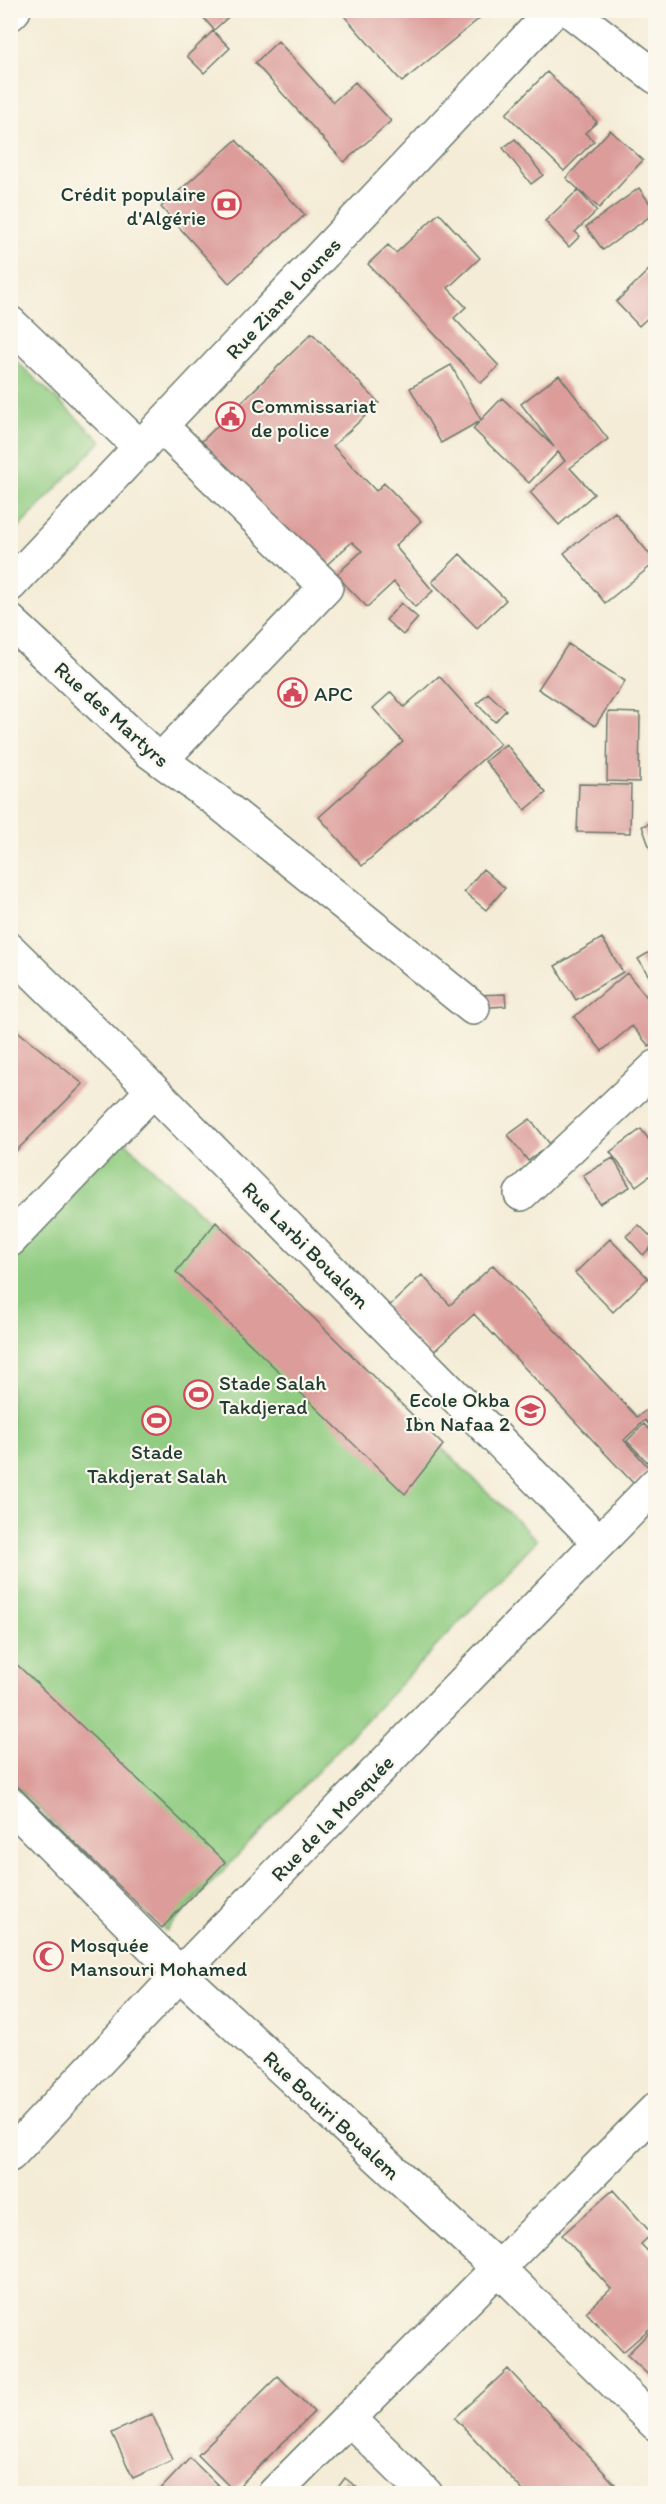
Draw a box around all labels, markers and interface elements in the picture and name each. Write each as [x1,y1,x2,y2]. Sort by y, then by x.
place label: Crédit populaire d'Algérie [61,181,206,230]
bank icon: Crédit populaire d'Algérie [211,189,243,221]
street label: Rue Ziane Lounes [220,232,346,364]
place label: Commissariat de police [251,393,377,442]
public building icon: Commissariat de police [214,401,246,433]
street label: Rue des Martyrs [49,656,175,772]
public building icon: APC [277,677,309,709]
place label: APC [314,681,353,706]
street label: Rue Larbi Boualem [237,1176,375,1314]
place label: Stade Salah Takdjerad [219,1370,327,1419]
sports icon: Stade Salah Takdjerad [182,1378,214,1410]
place label: Ecole Okba Ibn Nafaa 2 [405,1387,510,1436]
school or university icon: Ecole Okba Ibn Nafaa 2 [515,1395,547,1427]
sports icon: Stade Takdjerat Salah [141,1404,173,1436]
place label: Stade Takdjerat Salah [87,1439,228,1488]
street label: Rue de la Mosquée [265,1750,399,1886]
place label: Mosquée Mansouri Mohamed [70,1932,248,1981]
mosque icon: Mosquée Mansouri Mohamed [33,1940,65,1972]
street label: Rue Bouiri Boualem [258,2045,406,2185]

